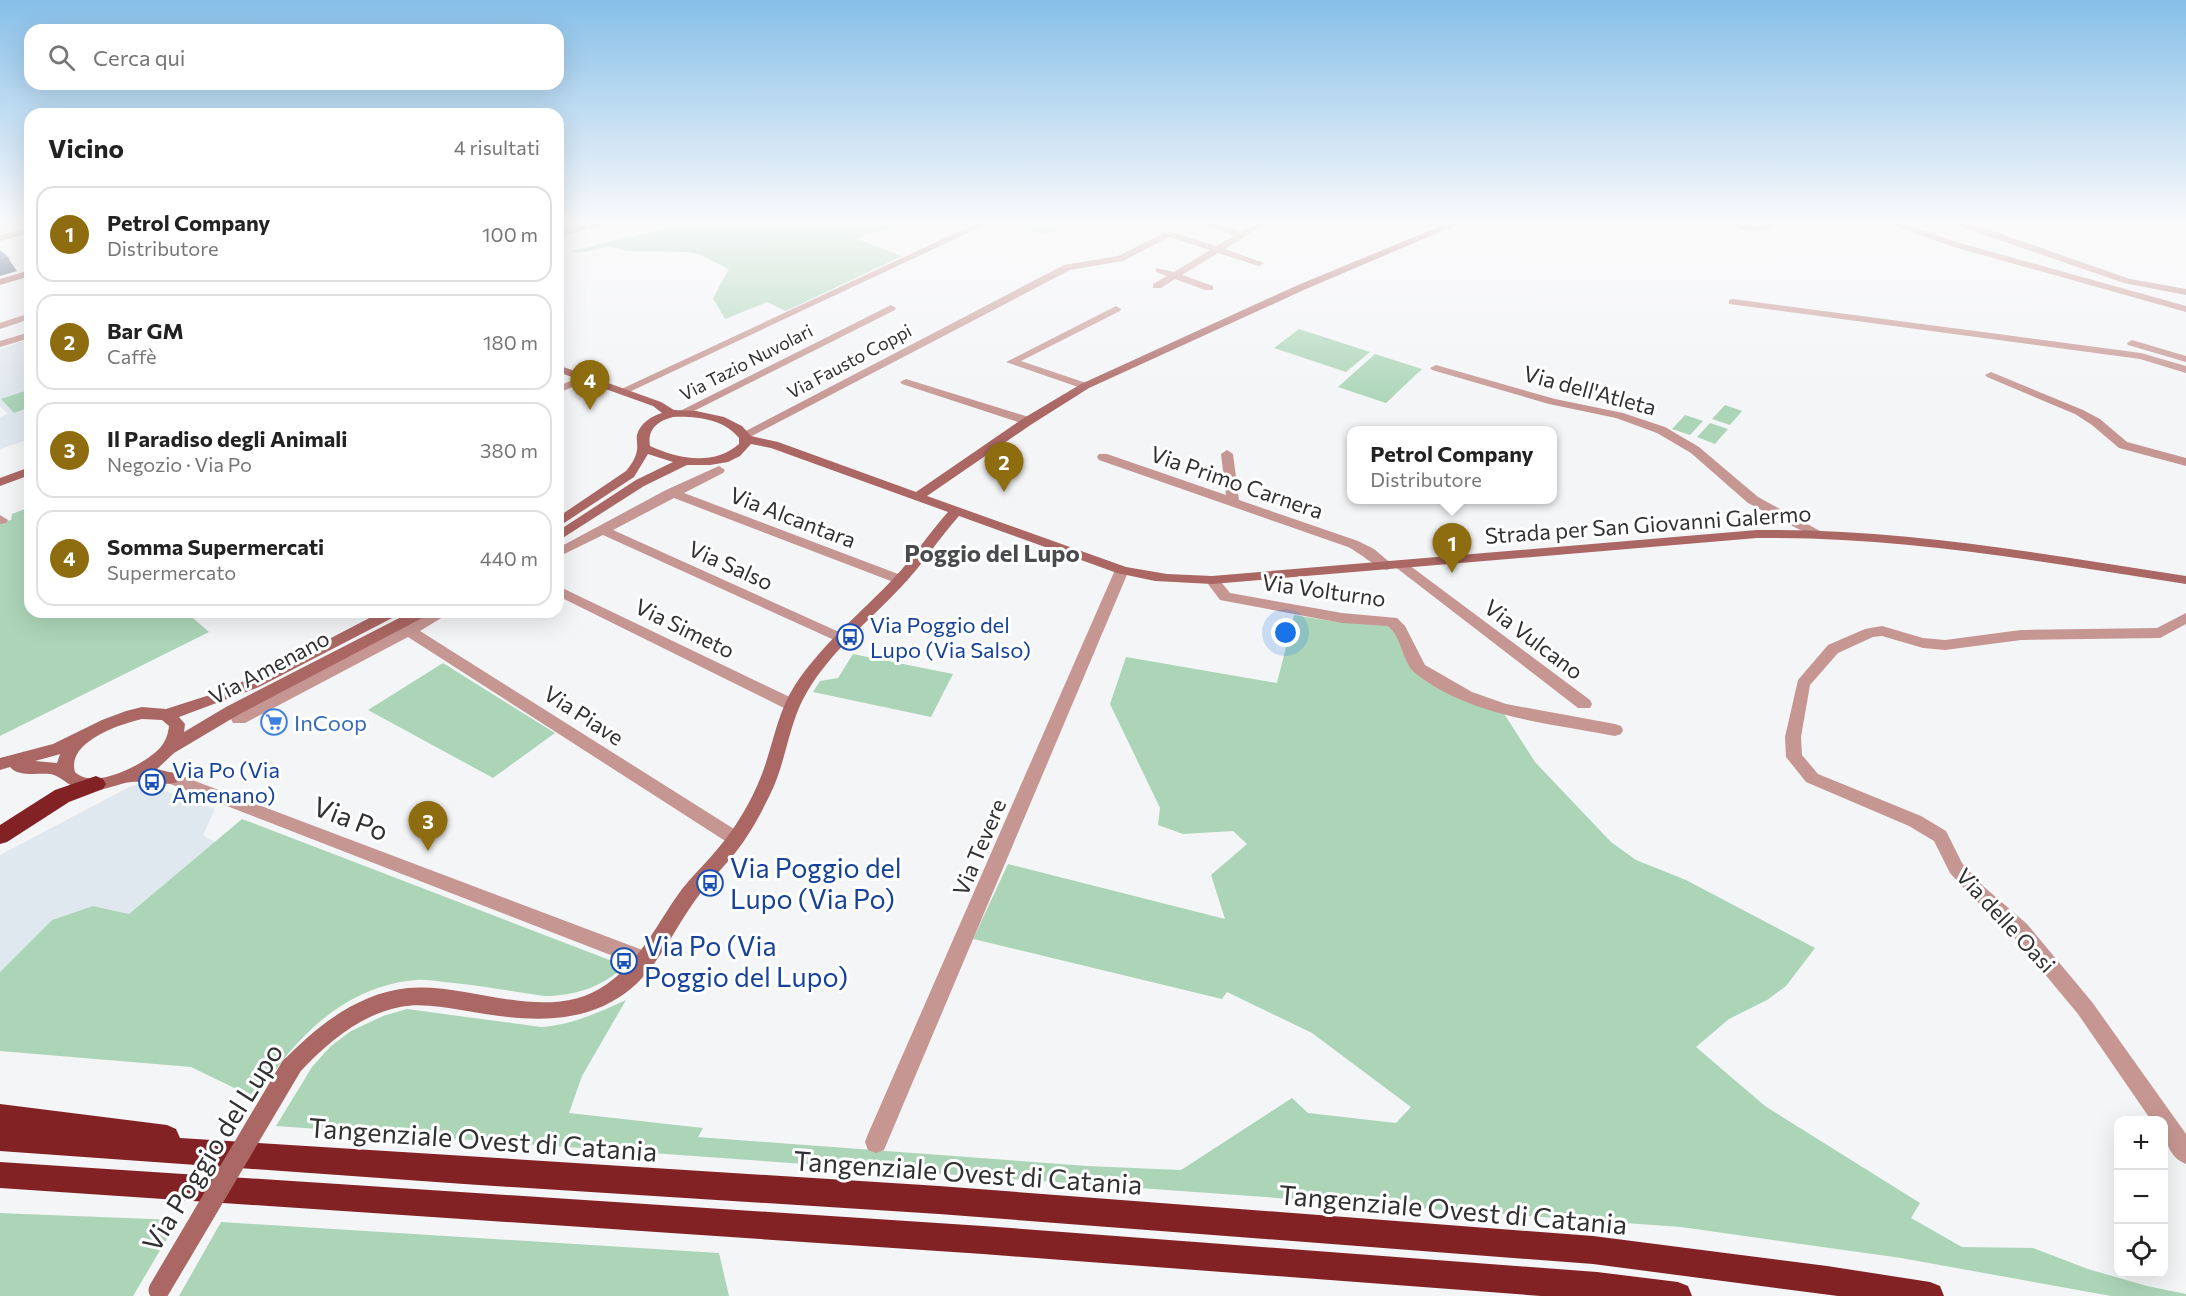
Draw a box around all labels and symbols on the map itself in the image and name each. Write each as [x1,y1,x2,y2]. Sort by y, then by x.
street label: Via Tazio Nuvolari [676,319,816,405]
street label: Via Fausto Coppi [783,319,915,403]
street label: Via dell'Atleta [1521,359,1659,421]
pin: 4 [570,360,610,410]
street label: Via Primo Carnera [1147,440,1327,524]
pin: 2 [984,442,1024,492]
street label: Via Alcantara [726,481,860,553]
street label: Strada per San Giovanni Galermo [1484,499,1812,549]
pin: 1 [1432,524,1472,573]
street label: Via Salso [685,534,777,596]
district label: Poggio del Lupo [904,538,1080,567]
street label: Via Volturno [1260,568,1388,612]
street label: Via Simeto [631,592,739,664]
street label: Via Vulcano [1479,593,1589,685]
place label: Via Poggio del Lupo (Via Salso) [870,611,1031,663]
your location [1271,618,1300,647]
bus stop icon: Via Poggio del Lupo (Via Salso) [835,622,865,652]
street label: Via Amenano [204,624,334,710]
street label: Via Piave [539,679,629,751]
supermarket icon: InCoop [259,707,289,737]
place label: InCoop [294,709,367,736]
place label: Via Po (Via Amenano) [172,756,280,808]
bus stop icon: Via Po (Via Amenano) [137,767,167,797]
street label: Via Po [309,789,393,847]
street label: Via Tevere [947,794,1011,900]
pin: 3 [408,802,448,851]
place label: Via Poggio del Lupo (Via Po) [730,851,902,915]
street label: Via delle Oasi [1951,862,2061,978]
bus stop icon: Via Poggio del Lupo (Via Po) [695,868,725,898]
place label: Via Po (Via Poggio del Lupo) [644,929,848,993]
bus stop icon: Via Po (Via Poggio del Lupo) [609,946,639,976]
street label: Via Poggio del Lupo [135,1037,289,1257]
street label: Tangenziale Ovest di Catania [307,1110,659,1168]
street label: Tangenziale Ovest di Catania [792,1143,1144,1201]
street label: Tangenziale Ovest di Catania [1277,1177,1629,1241]

